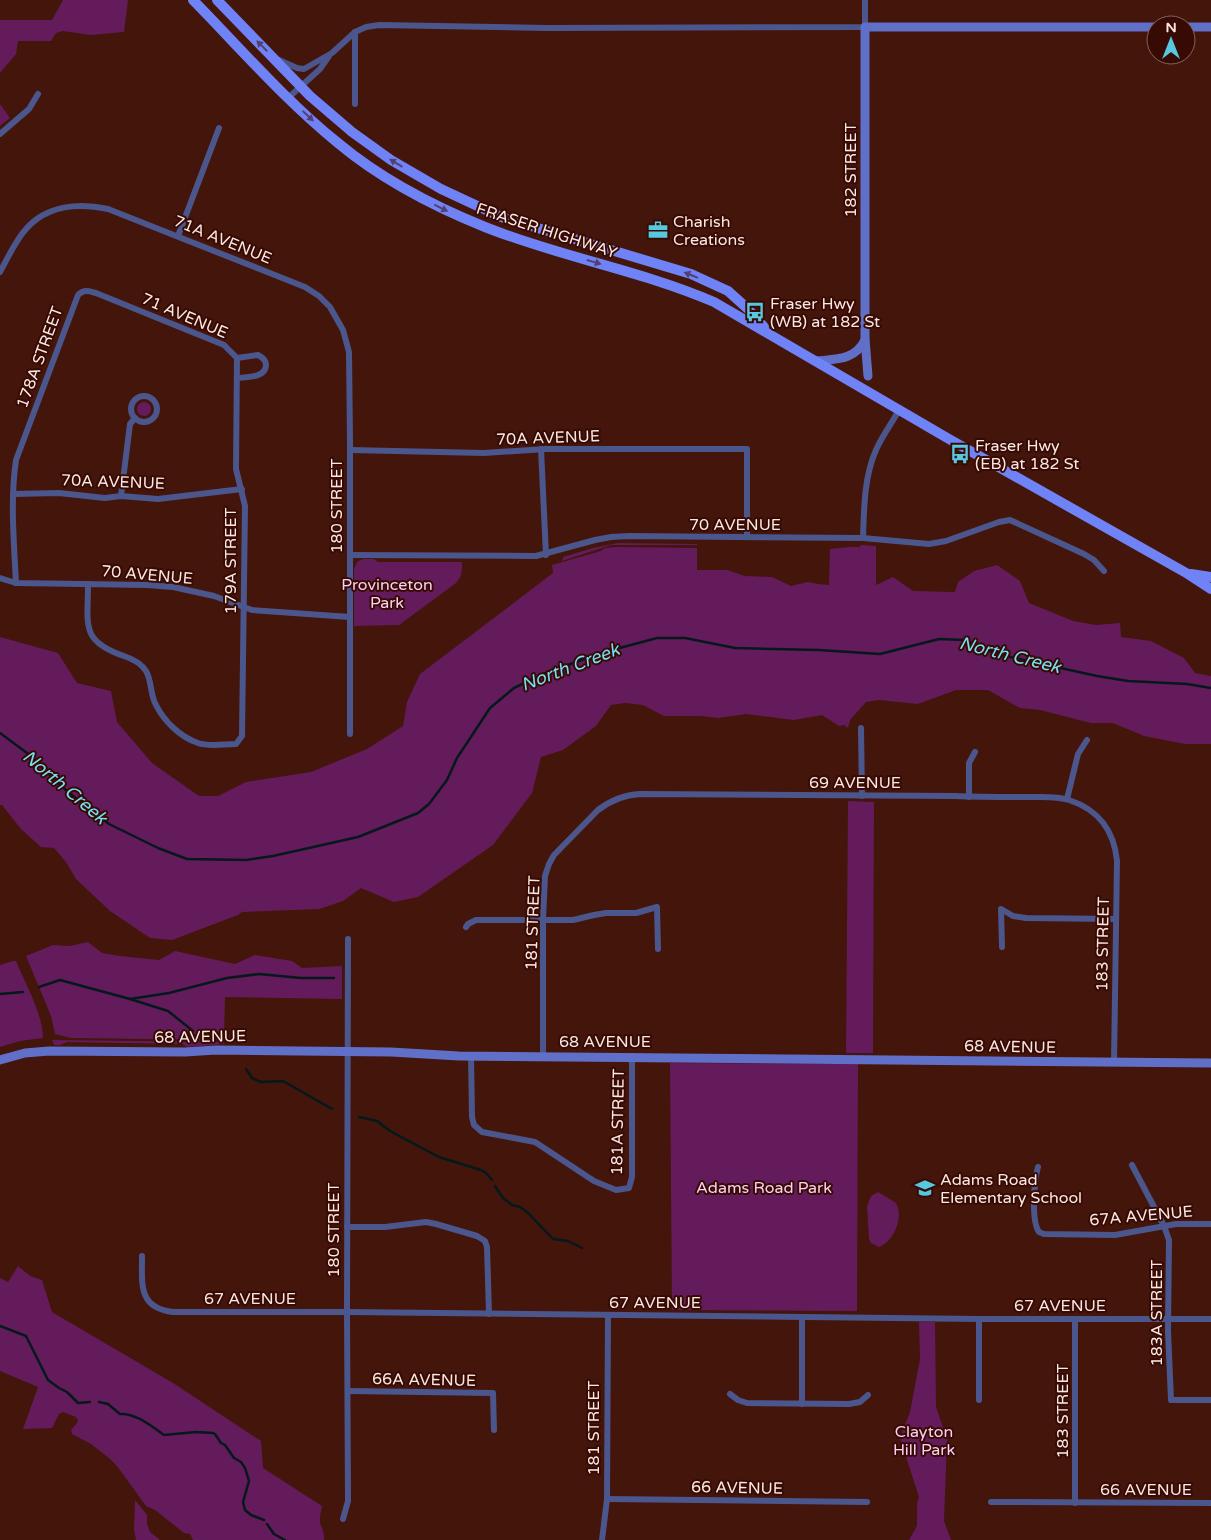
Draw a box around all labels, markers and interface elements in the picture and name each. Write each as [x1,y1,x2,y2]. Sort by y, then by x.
north arrow [1146,15,1196,65]
text: N [1165,19,1177,36]
one-way arrow [257,40,269,52]
one-way arrow [301,110,313,122]
street label: 182 STREET [841,122,861,217]
one-way arrow [389,158,403,167]
street label: FRASER HIGHWAY [474,199,620,263]
one-way arrow [434,204,449,212]
street label: 71A AVENUE [171,211,275,269]
place label: Charish Creations [673,212,745,250]
office icon: Charish Creations [647,219,669,241]
one-way arrow [587,258,602,266]
one-way arrow [683,271,698,279]
street label: 71 AVENUE [138,289,231,343]
place label: Fraser Hwy (WB) at 182 St [770,294,880,332]
bus stop icon: Fraser Hwy (WB) at 182 St [744,301,766,323]
street label: 178A STREET [12,304,68,411]
street label: 70A AVENUE [496,426,600,450]
place label: Fraser Hwy (EB) at 182 St [975,436,1079,474]
bus stop icon: Fraser Hwy (EB) at 182 St [949,443,971,465]
street label: 180 STREET [327,458,347,553]
street label: 70A AVENUE [61,470,165,494]
street label: 179A STREET [221,507,241,614]
street label: 70 AVENUE [689,515,781,535]
street label: 70 AVENUE [100,561,194,589]
park label: Provinceton Park [341,575,433,613]
water label: North Creek [957,632,1064,679]
water label: North Creek [518,638,623,696]
water label: North Creek [18,745,113,830]
street label: 69 AVENUE [809,773,901,793]
street label: 181 STREET [521,875,545,971]
street label: 183 STREET [1092,896,1114,992]
street label: 68 AVENUE [154,1026,246,1048]
street label: 68 AVENUE [559,1032,651,1052]
street label: 68 AVENUE [964,1036,1056,1058]
street label: 181A STREET [607,1068,629,1176]
place label: Adams Road Elementary School [940,1170,1082,1208]
school or university icon: Adams Road Elementary School [914,1177,936,1199]
park label: Adams Road Park [696,1178,832,1198]
street label: 180 STREET [324,1182,344,1277]
street label: 67A AVENUE [1088,1202,1194,1230]
street label: 183A STREET [1147,1259,1167,1366]
street label: 67 AVENUE [204,1289,296,1309]
street label: 67 AVENUE [609,1293,701,1313]
street label: 67 AVENUE [1014,1296,1106,1316]
street label: 183 STREET [1053,1363,1073,1458]
street label: 66A AVENUE [372,1369,476,1391]
street label: 181 STREET [584,1380,604,1475]
park label: Clayton Hill Park [893,1422,955,1460]
street label: 66 AVENUE [691,1477,783,1499]
street label: 66 AVENUE [1100,1480,1192,1500]

